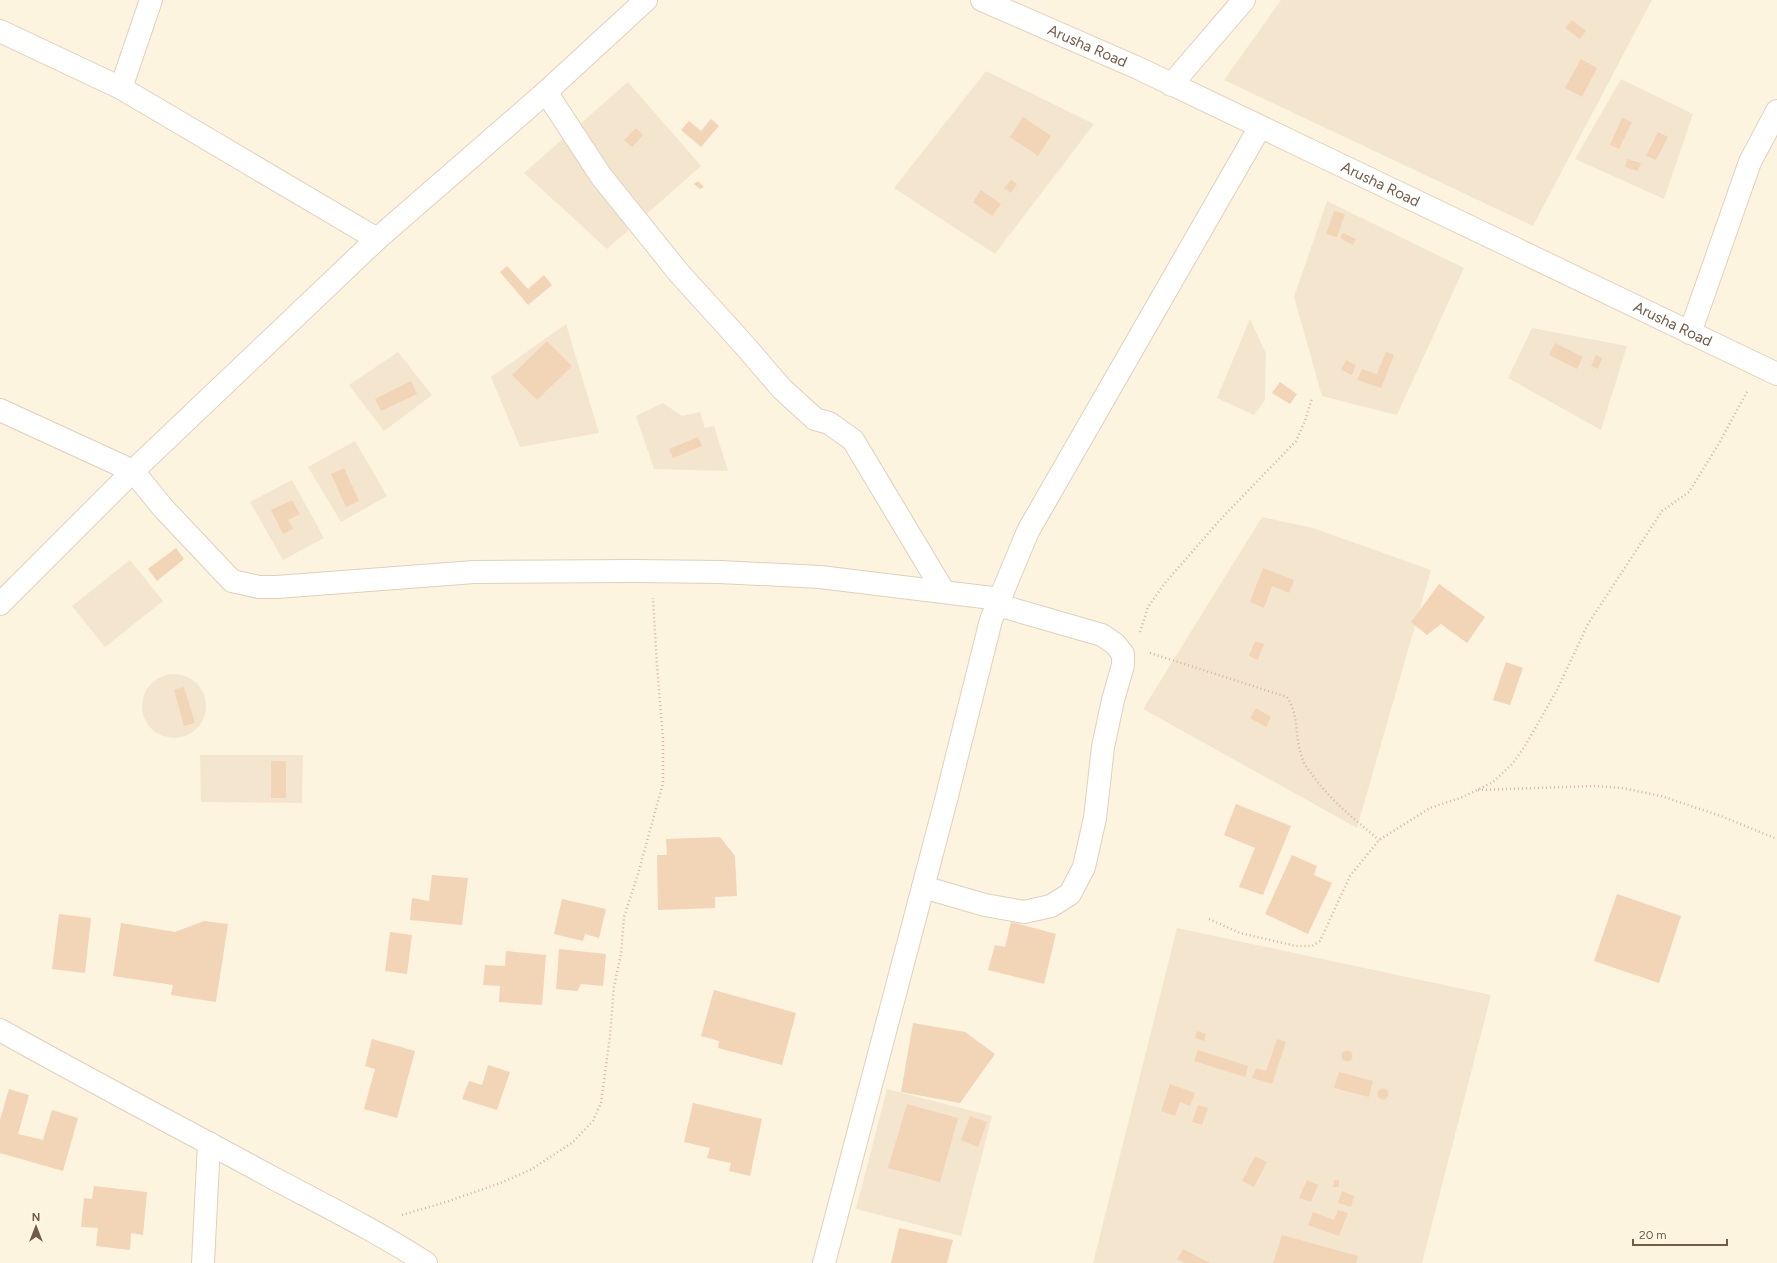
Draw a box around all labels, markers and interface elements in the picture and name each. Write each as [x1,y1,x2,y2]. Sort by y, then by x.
street label: Arusha Road [1045,21,1130,71]
street label: Arusha Road [1338,158,1423,211]
street label: Arusha Road [1631,298,1715,350]
north arrow [16,1207,56,1247]
text: N [32,1211,40,1224]
scale bar [1633,1221,1727,1247]
text: 20 m [1639,1228,1667,1242]

